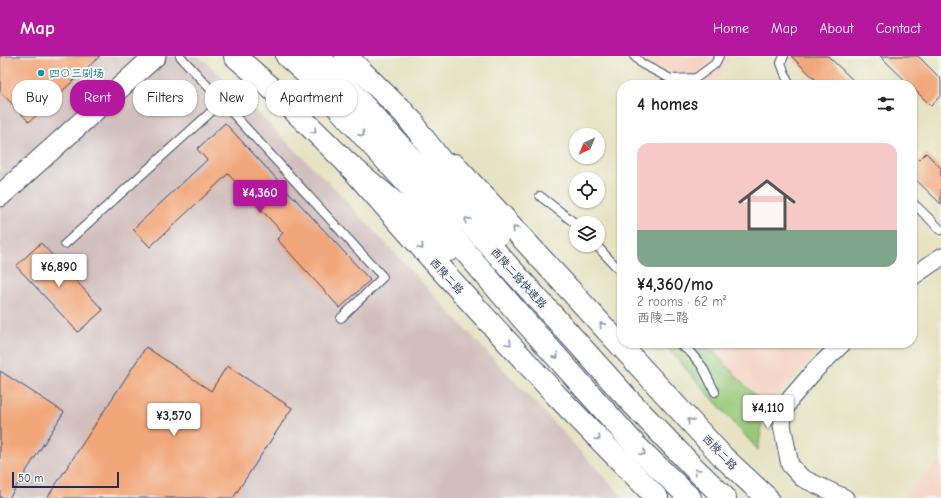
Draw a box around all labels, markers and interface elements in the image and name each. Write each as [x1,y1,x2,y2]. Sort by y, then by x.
text: Map [20,17,55,39]
text: Home [713,20,749,37]
text: Map [771,20,797,37]
text: About [819,20,854,37]
text: Contact [876,20,921,37]
place label: 四〇三剧场 [49,67,104,80]
marker: 四〇三剧场 [36,68,46,78]
chip: Buy [12,80,62,116]
chip: Rent [70,80,125,116]
chip: Filters [133,80,197,116]
chip: New [205,80,258,116]
chip: Apartment [266,80,357,116]
icon: filters [875,93,897,115]
text: 4 homes [637,95,698,114]
one-way arrow [309,126,317,134]
north arrow [569,128,605,164]
map controls [569,128,605,252]
one-way arrow [358,130,365,137]
icon: home [731,169,803,241]
button: locate [569,172,605,208]
pin: ¥4,360 [227,180,293,214]
text: ¥4,360 [242,185,278,200]
button: layers [569,216,605,252]
one-way arrow [465,218,472,225]
one-way arrow [512,226,519,234]
one-way arrow [417,242,424,250]
street label: 西陵二路快速路 [488,245,549,311]
pin: ¥6,890 [26,254,92,288]
street label: 西陵二路 [427,256,466,297]
text: ¥6,890 [41,259,77,274]
text: ¥4,360/mo [637,275,713,294]
text: 2 rooms · 62 m² [637,294,726,309]
text: 西陵二路 [637,310,689,325]
one-way arrow [600,322,607,330]
one-way arrow [504,338,512,346]
one-way arrow [552,352,559,359]
pin: ¥4,110 [735,395,801,429]
text: ¥4,110 [752,400,784,415]
pin: ¥3,570 [141,403,207,437]
text: ¥3,570 [156,408,192,423]
one-way arrow [687,418,695,426]
street label: 西陵二路 [700,432,740,473]
one-way arrow [593,433,601,441]
one-way arrow [638,448,646,456]
one-way arrow [694,468,702,476]
scale bar [12,470,119,489]
text: 50 m [18,472,43,485]

